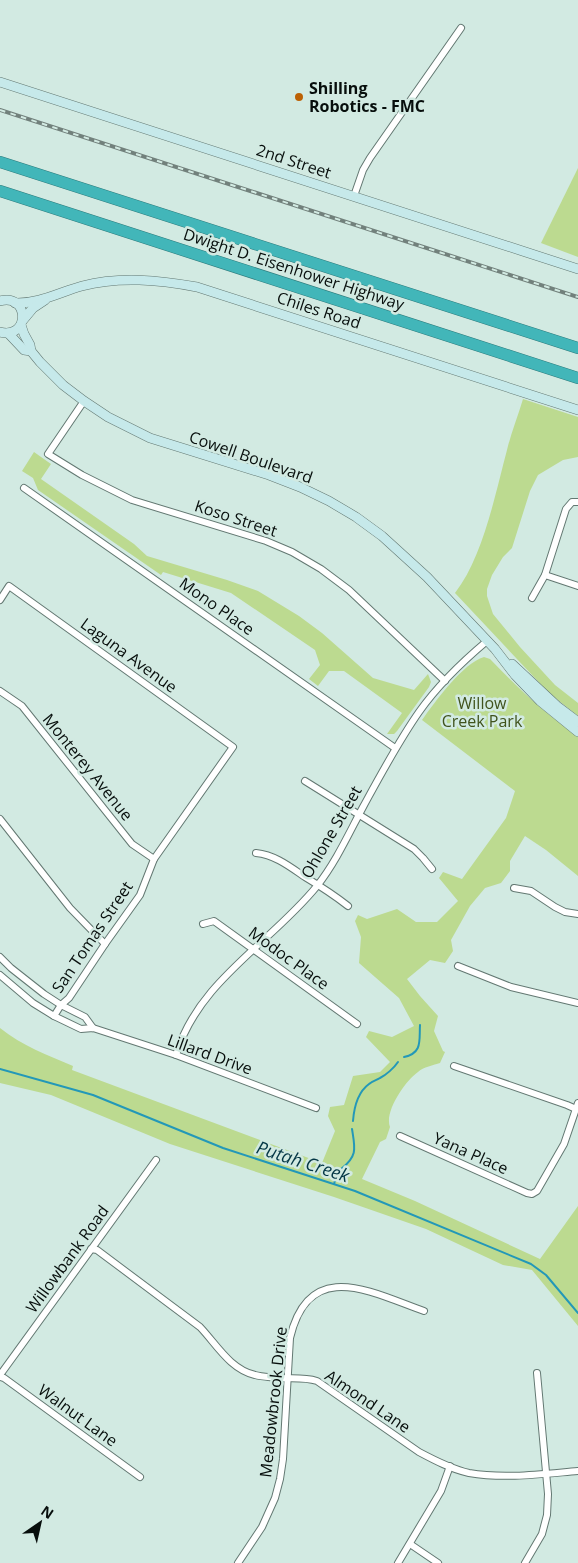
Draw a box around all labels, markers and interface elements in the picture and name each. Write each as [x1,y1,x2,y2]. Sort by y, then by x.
place label: Shilling Robotics - FMC [309,77,425,117]
marker: Shilling Robotics - FMC [293,91,305,103]
street label: 2nd Street [254,139,335,184]
street label: Dwight D. Eisenhower Highway [181,223,408,315]
street label: Chiles Road [274,286,364,334]
street label: Cowell Boulevard [186,426,316,488]
street label: Koso Street [192,494,280,542]
street label: Mono Place [175,572,259,640]
street label: Laguna Avenue [76,613,182,697]
park label: Willow Creek Park [442,692,523,732]
street label: Monterey Avenue [38,709,138,825]
street label: Ohlone Street [296,781,367,882]
street label: San Tomas Street [46,877,138,997]
street label: Modoc Place [244,921,334,995]
street label: Lillard Drive [164,1028,256,1080]
street label: Yana Place [430,1127,512,1179]
water label: Putah Creek [254,1135,354,1188]
street label: Willowbank Road [20,1201,114,1317]
street label: Meadowbrook Drive [254,1326,292,1478]
street label: Almond Lane [321,1364,415,1438]
street label: Walnut Lane [34,1379,122,1451]
north arrow [15,1498,65,1548]
text: N [38,1501,58,1523]

